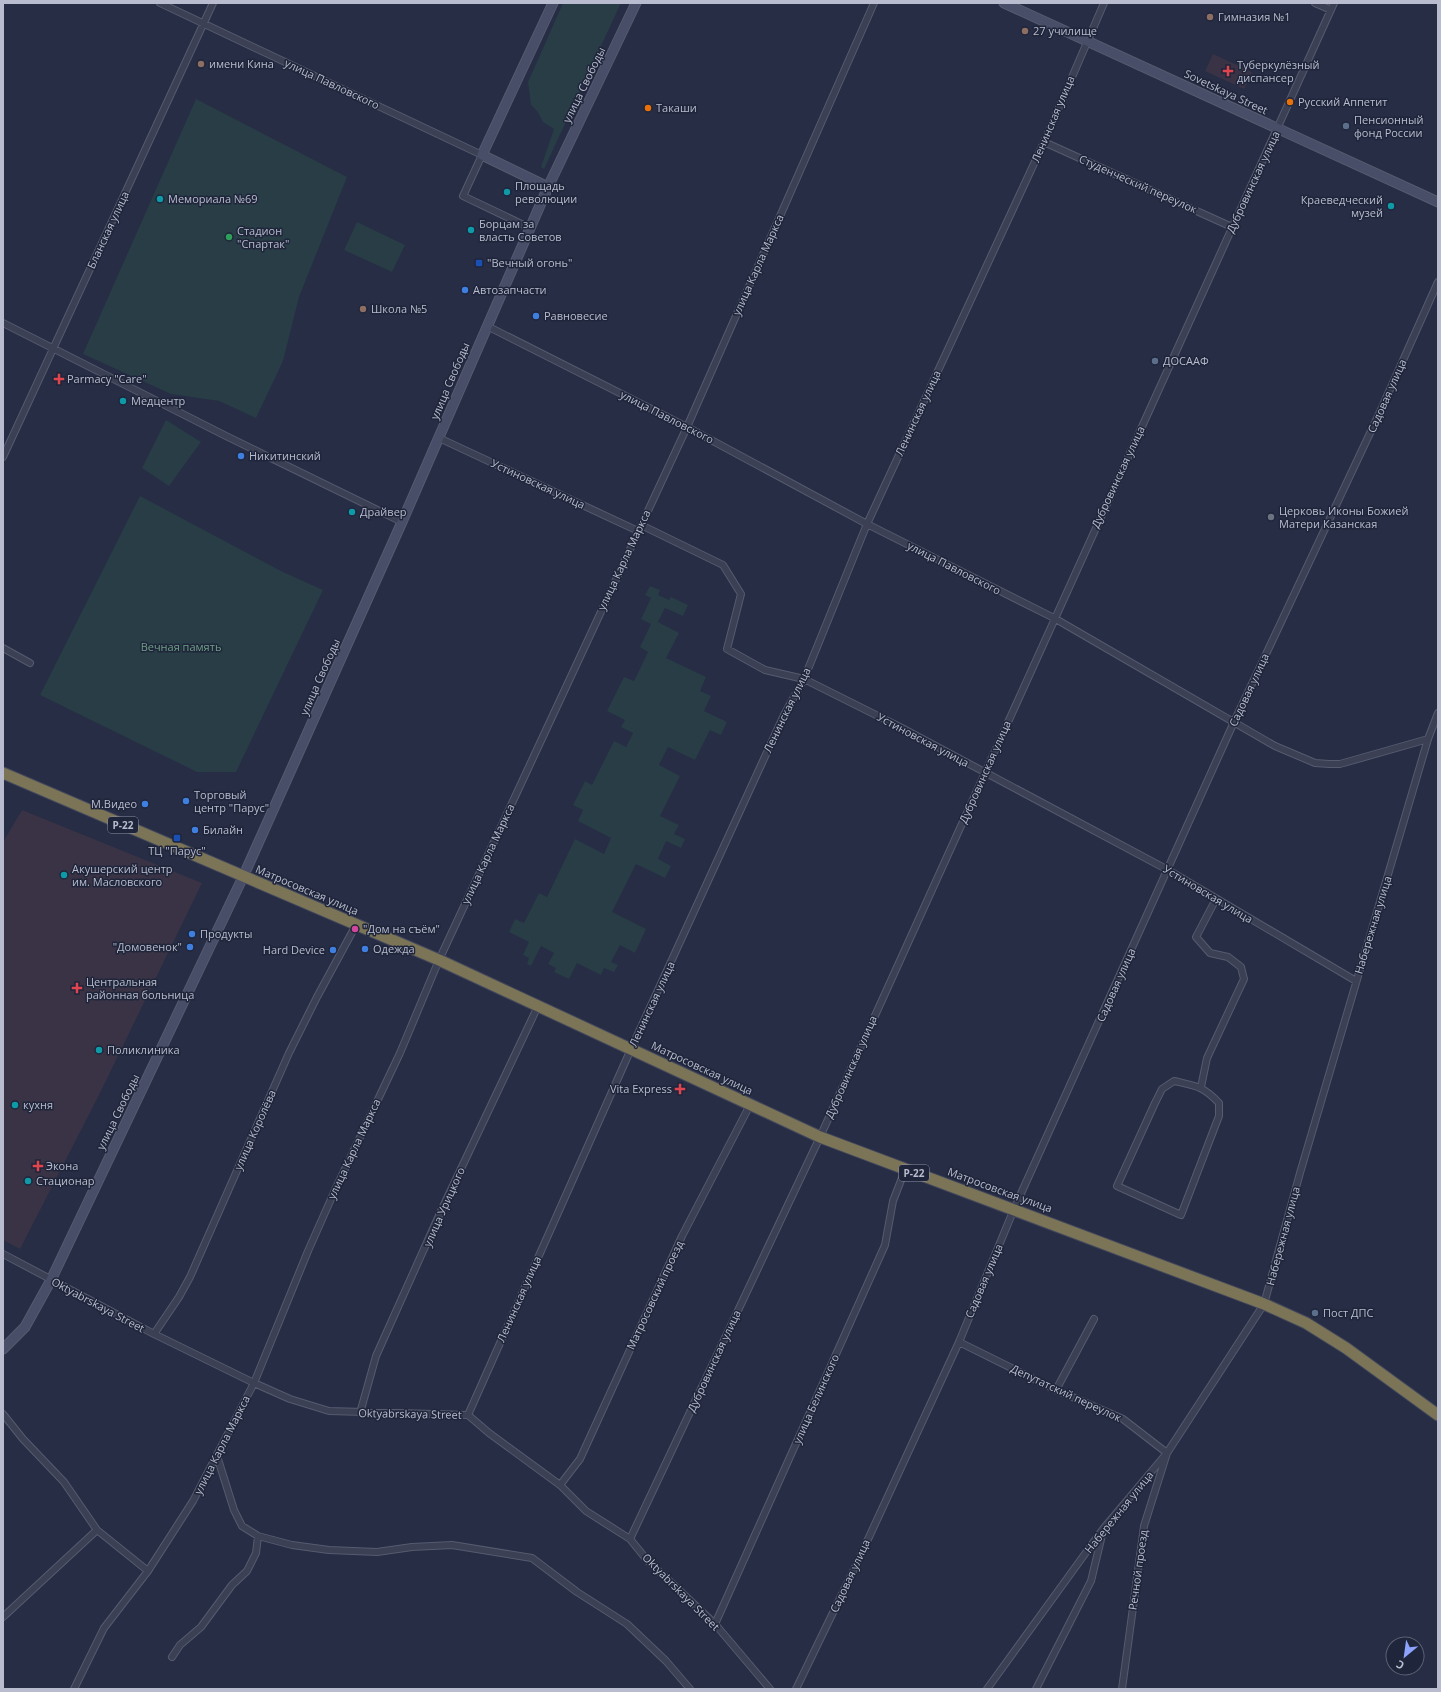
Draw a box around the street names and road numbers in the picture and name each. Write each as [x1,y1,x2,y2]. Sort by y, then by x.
street label: улица Свободы [559,44,608,125]
street label: улица Павловского [282,55,383,112]
street label: Sovetskaya Street [1182,66,1270,118]
street label: Ленинская улица [1028,73,1078,164]
street label: Дубровинская улица [1222,128,1283,235]
street label: Студенческий переулок [1077,151,1200,216]
street label: Бланская улица [83,189,132,271]
street label: улица Карла Маркса [728,212,787,318]
street label: улица Свободы [427,340,473,422]
street label: Садовая улица [1364,357,1409,435]
street label: Ленинская улица [891,368,944,458]
street label: улица Павловского [618,386,717,447]
street label: Дубровинская улица [1087,423,1148,530]
street label: Устиновская улица [489,455,588,512]
street label: улица Карла Маркса [594,507,653,612]
street label: улица Павловского [905,537,1004,598]
street label: улица Свободы [296,636,343,718]
street label: Садовая улица [1225,651,1272,729]
street label: Ленинская улица [760,665,814,755]
street label: Устиновская улица [875,709,972,770]
street label: Дубровинская улица [955,718,1014,826]
street label: улица Карла Маркса [458,801,517,906]
road number: Р-22 [108,817,138,833]
street label: Матросовская улица [253,861,361,918]
street label: Устиновская улица [1161,861,1256,926]
street label: Набережная улица [1350,874,1395,976]
street label: Садовая улица [1093,946,1138,1024]
street label: Ленинская улица [625,959,678,1049]
street label: Дубровинская улица [821,1013,880,1121]
street label: Матросовская улица [649,1037,755,1098]
street label: улица Свободы [93,1071,142,1152]
street label: улица Королёва [230,1087,279,1172]
street label: улица Карла Маркса [324,1096,383,1201]
street label: улица Урицкого [419,1164,468,1249]
street label: Матросовская улица [946,1164,1055,1215]
road number: Р-22 [899,1165,929,1181]
street label: Набережная улица [1262,1185,1303,1287]
street label: Матросовский проезд [623,1237,687,1352]
street label: Садовая улица [961,1241,1006,1320]
street label: Ленинская улица [493,1253,544,1344]
street label: Oktyabrskaya Street [49,1274,147,1335]
street label: Дубровинская улица [683,1307,744,1414]
street label: улица Белинского [789,1351,842,1446]
street label: Депутатский переулок [1009,1360,1124,1425]
street label: улица Карла Маркса [190,1393,253,1497]
street label: Oktyabrskaya Street [358,1405,462,1422]
street label: Набережная улица [1081,1467,1156,1556]
street label: Речной проезд [1124,1528,1151,1611]
street label: Садовая улица [826,1537,873,1615]
street label: Oktyabrskaya Street [639,1550,723,1634]

